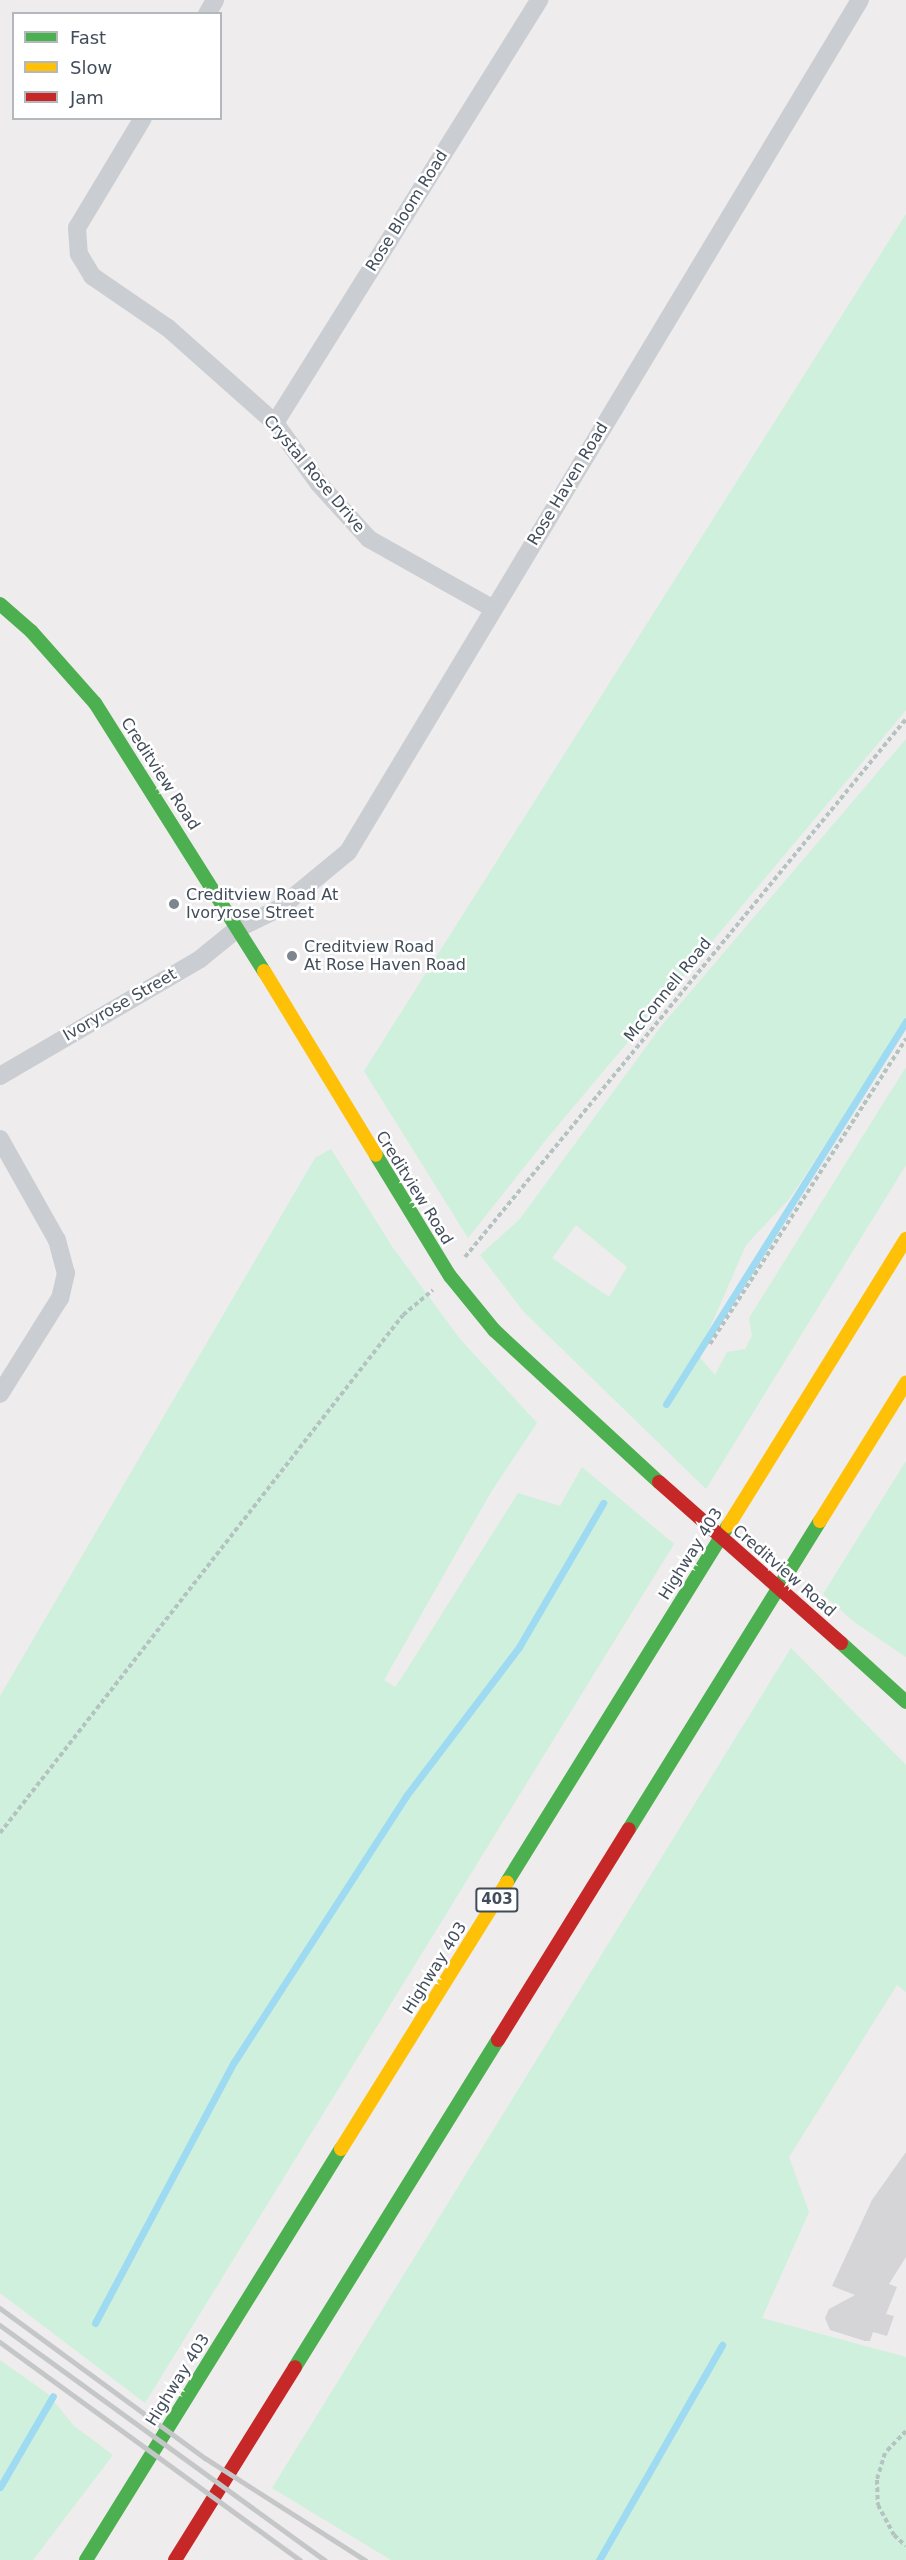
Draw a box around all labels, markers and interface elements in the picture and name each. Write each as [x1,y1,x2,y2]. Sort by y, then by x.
legend [12,12,222,120]
text: Fast [70,27,106,48]
text: Slow [70,57,112,78]
text: Jam [70,87,104,108]
street label: Rose Bloom Road [362,147,452,275]
street label: Crystal Rose Drive [259,411,369,537]
street label: Rose Haven Road [524,419,612,549]
street label: Creditview Road [116,714,204,834]
place label: Creditview Road At Ivoryrose Street [186,885,338,923]
marker: Creditview Road At Ivoryrose Street [167,897,181,911]
street label: McConnell Road [620,934,716,1046]
place label: Creditview Road At Rose Haven Road [304,937,466,975]
marker: Creditview Road At Rose Haven Road [285,949,299,963]
street label: Ivoryrose Street [60,965,180,1045]
street label: Creditview Road [371,1128,457,1248]
street label: Highway 403 [655,1504,727,1604]
street label: Creditview Road [729,1521,839,1621]
road number: 403 [474,1888,520,1912]
street label: Highway 403 [399,1918,471,2018]
street label: Highway 403 [142,2330,214,2430]

